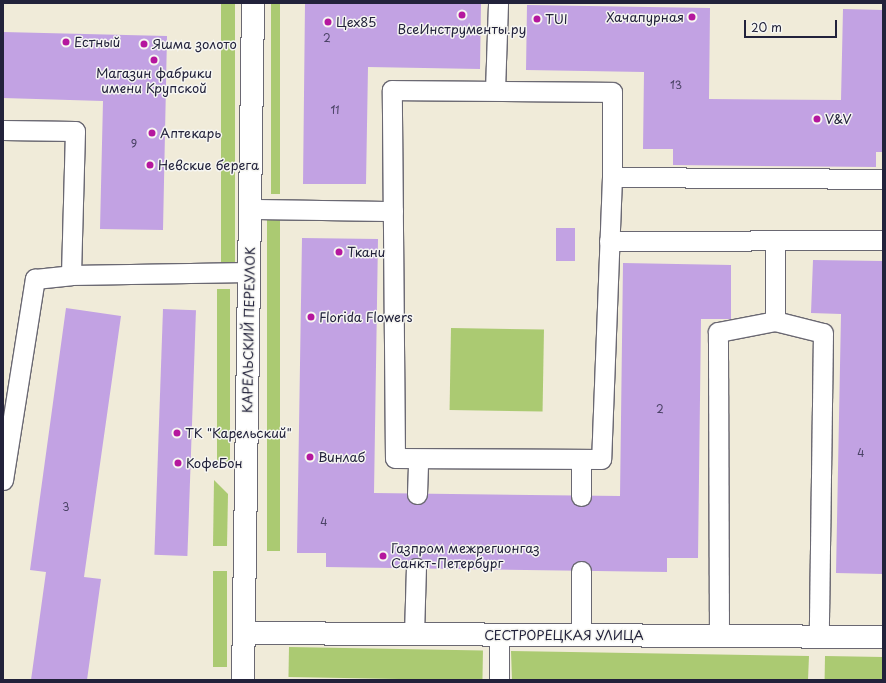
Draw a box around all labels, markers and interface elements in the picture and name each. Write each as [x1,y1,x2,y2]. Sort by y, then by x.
place label: Хачапурная [606,9,684,25]
marker: ВсеИнструменты.ру [457,10,467,20]
place label: TUI [545,11,568,27]
marker: Хачапурная [687,12,697,22]
scale bar [746,12,839,38]
place label: Цех85 [336,14,376,30]
marker: TUI [532,14,542,24]
marker: Цех85 [323,17,333,27]
text: 20 m [751,18,782,36]
place label: ВсеИнструменты.ру [398,21,526,37]
house number: 2 [323,31,331,45]
place label: Естный [74,34,121,50]
place label: Яшма золото [152,36,237,52]
marker: Естный [61,37,71,47]
marker: Яшма золото [139,39,149,49]
marker: Магазин фабрики имени Крупской [149,55,159,65]
place label: Магазин фабрики имени Крупской [96,66,212,97]
house number: 13 [670,78,682,92]
house number: 11 [330,103,340,117]
place label: V&V [825,111,852,127]
marker: V&V [812,114,822,124]
place label: Аптекарь [160,125,221,141]
marker: Аптекарь [147,128,157,138]
house number: 9 [131,137,137,151]
place label: Невские берега [158,157,259,173]
marker: Невские берега [145,160,155,170]
place label: Ткани [347,244,385,260]
street label: КАРЕЛЬСКИЙ ПЕРЕУЛОК [240,247,258,413]
marker: Ткани [334,247,344,257]
place label: Florida Flowers [319,309,413,325]
marker: Florida Flowers [306,312,316,322]
house number: 2 [656,402,664,416]
place label: ТК "Карельский" [185,425,292,441]
marker: ТК "Карельский" [172,428,182,438]
house number: 4 [857,446,865,460]
place label: Винлаб [318,449,365,465]
marker: Винлаб [305,452,315,462]
place label: КофеБон [186,455,242,471]
marker: КофеБон [173,458,183,468]
house number: 3 [62,500,70,514]
house number: 4 [320,515,328,529]
place label: Газпром межрегионгаз Санкт-Петербург [391,541,540,572]
marker: Газпром межрегионгаз Санкт-Петербург [378,551,388,561]
street label: СЕСТРОРЕЦКАЯ УЛИЦА [484,627,644,643]

